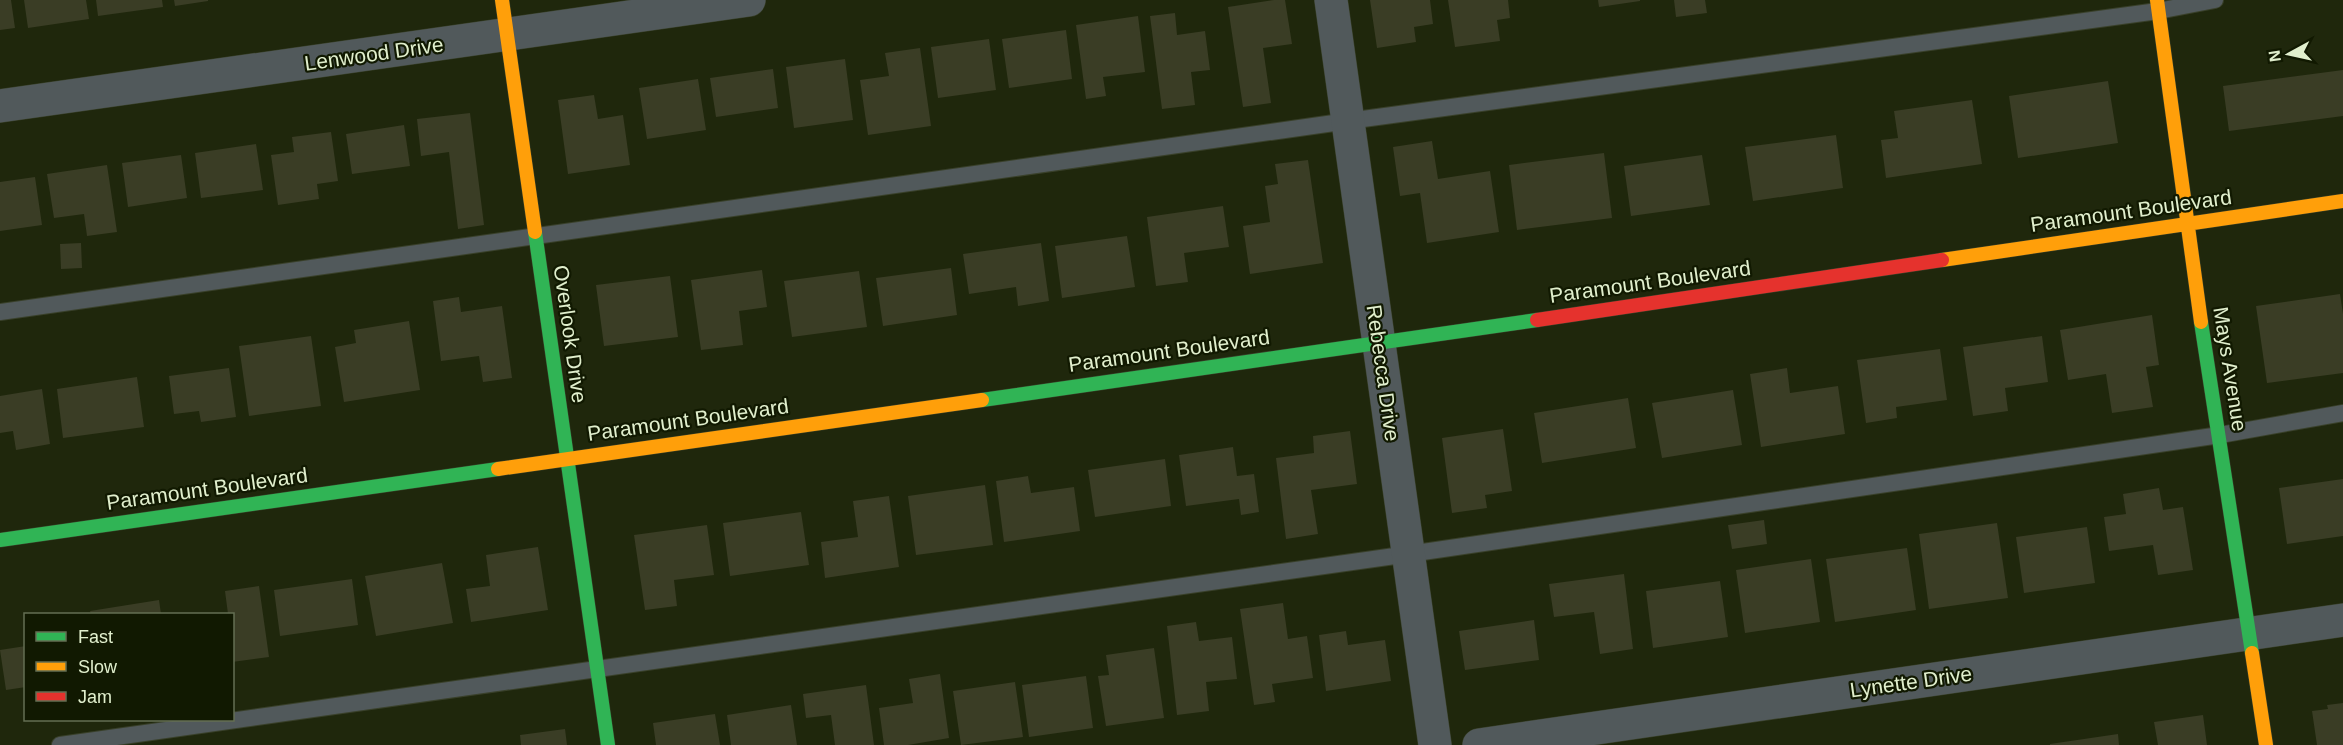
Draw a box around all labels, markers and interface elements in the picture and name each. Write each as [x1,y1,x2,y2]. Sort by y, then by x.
north arrow [2259,24,2319,84]
street label: Lenwood Drive [303,32,445,75]
text: N [2265,49,2284,63]
street label: Paramount Boulevard [2029,185,2233,236]
street label: Paramount Boulevard [1548,256,1752,307]
street label: Overlook Drive [549,264,592,404]
street label: Rebecca Drive [1363,303,1404,443]
street label: Mays Avenue [2209,305,2252,433]
street label: Paramount Boulevard [1067,325,1271,376]
street label: Paramount Boulevard [586,394,790,445]
street label: Paramount Boulevard [105,463,309,514]
legend [24,613,234,721]
text: Fast [78,627,113,647]
text: Slow [78,657,118,677]
street label: Lynette Drive [1848,662,1973,701]
text: Jam [78,687,112,707]

